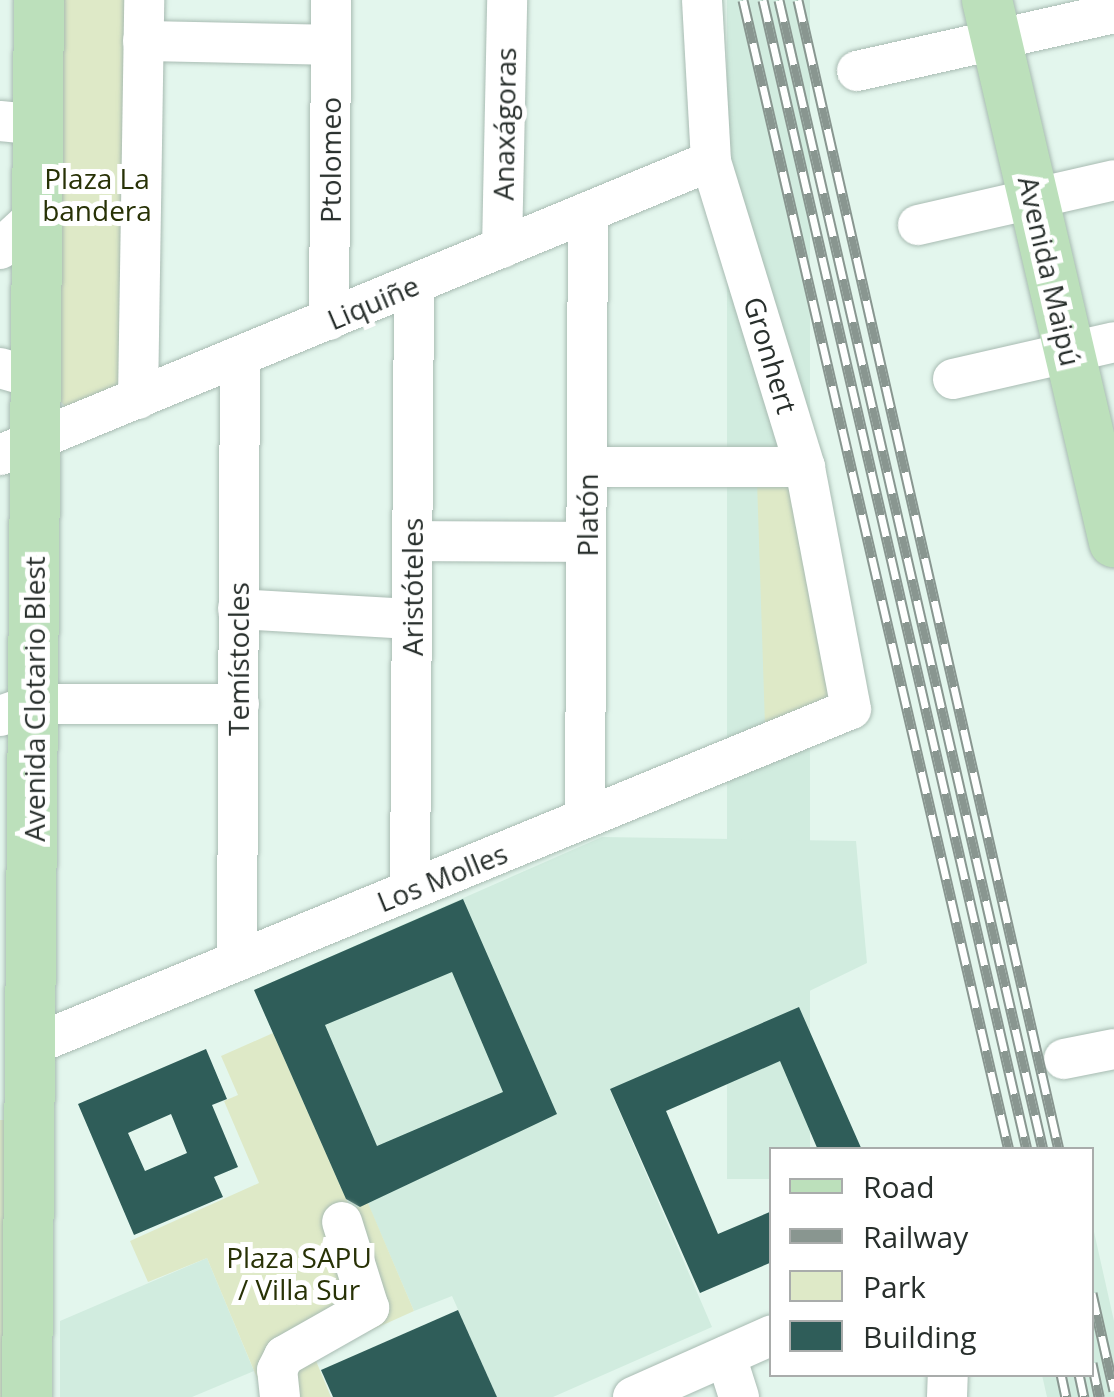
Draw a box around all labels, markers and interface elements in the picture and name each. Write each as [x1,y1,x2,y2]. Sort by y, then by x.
street label: Anaxágoras [486,47,522,201]
street label: Ptolomeo [313,97,347,223]
park label: Plaza La bandera [42,161,152,227]
street label: Avenida Maipú [1012,173,1088,369]
street label: Liquiñe [322,268,424,336]
street label: Gronhert [737,293,805,417]
street label: Platón [570,473,604,557]
street label: Aristóteles [395,518,429,656]
street label: Avenida Clotario Blest [17,556,51,842]
street label: Temístocles [221,582,255,736]
street label: Los Molles [372,836,512,918]
legend [769,1147,1094,1377]
text: Road [863,1166,935,1207]
text: Railway [863,1216,968,1257]
park label: Plaza SAPU / Villa Sur [226,1240,372,1306]
text: Park [863,1266,926,1307]
text: Building [863,1316,977,1357]

